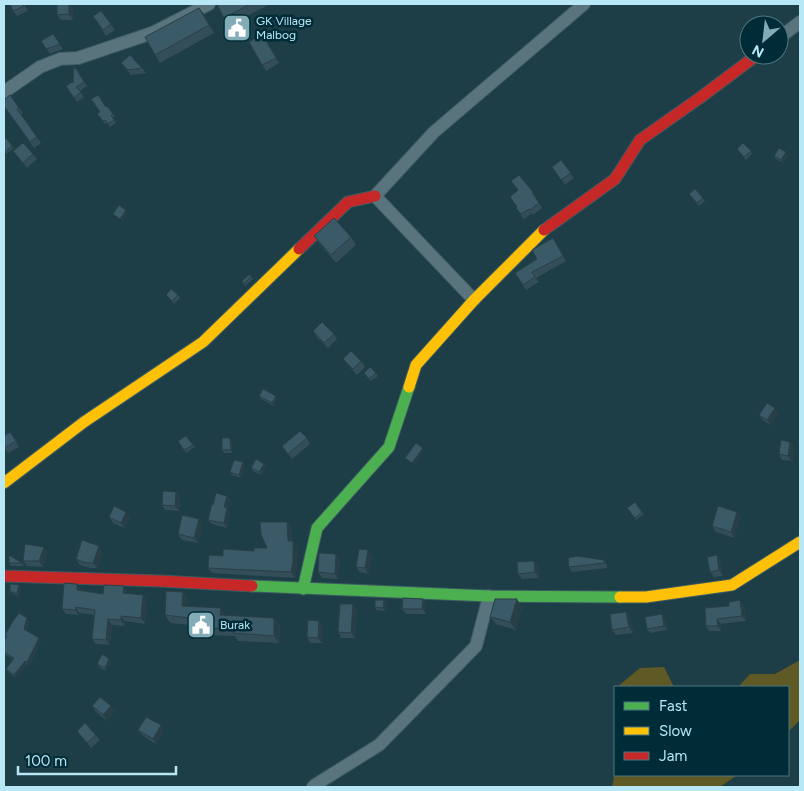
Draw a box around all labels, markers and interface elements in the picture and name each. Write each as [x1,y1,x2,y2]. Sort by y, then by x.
public building icon: GK Village Malbog [222,13,252,43]
place label: GK Village Malbog [256,14,312,42]
north arrow [739,15,789,65]
text: N [749,41,767,61]
public building icon: Burak [186,610,216,640]
place label: Burak [220,618,250,632]
legend [614,686,789,776]
text: Fast [659,697,688,715]
text: Slow [659,722,692,740]
scale bar [18,744,175,776]
text: Jam [659,747,687,765]
text: 100 m [25,752,67,770]

